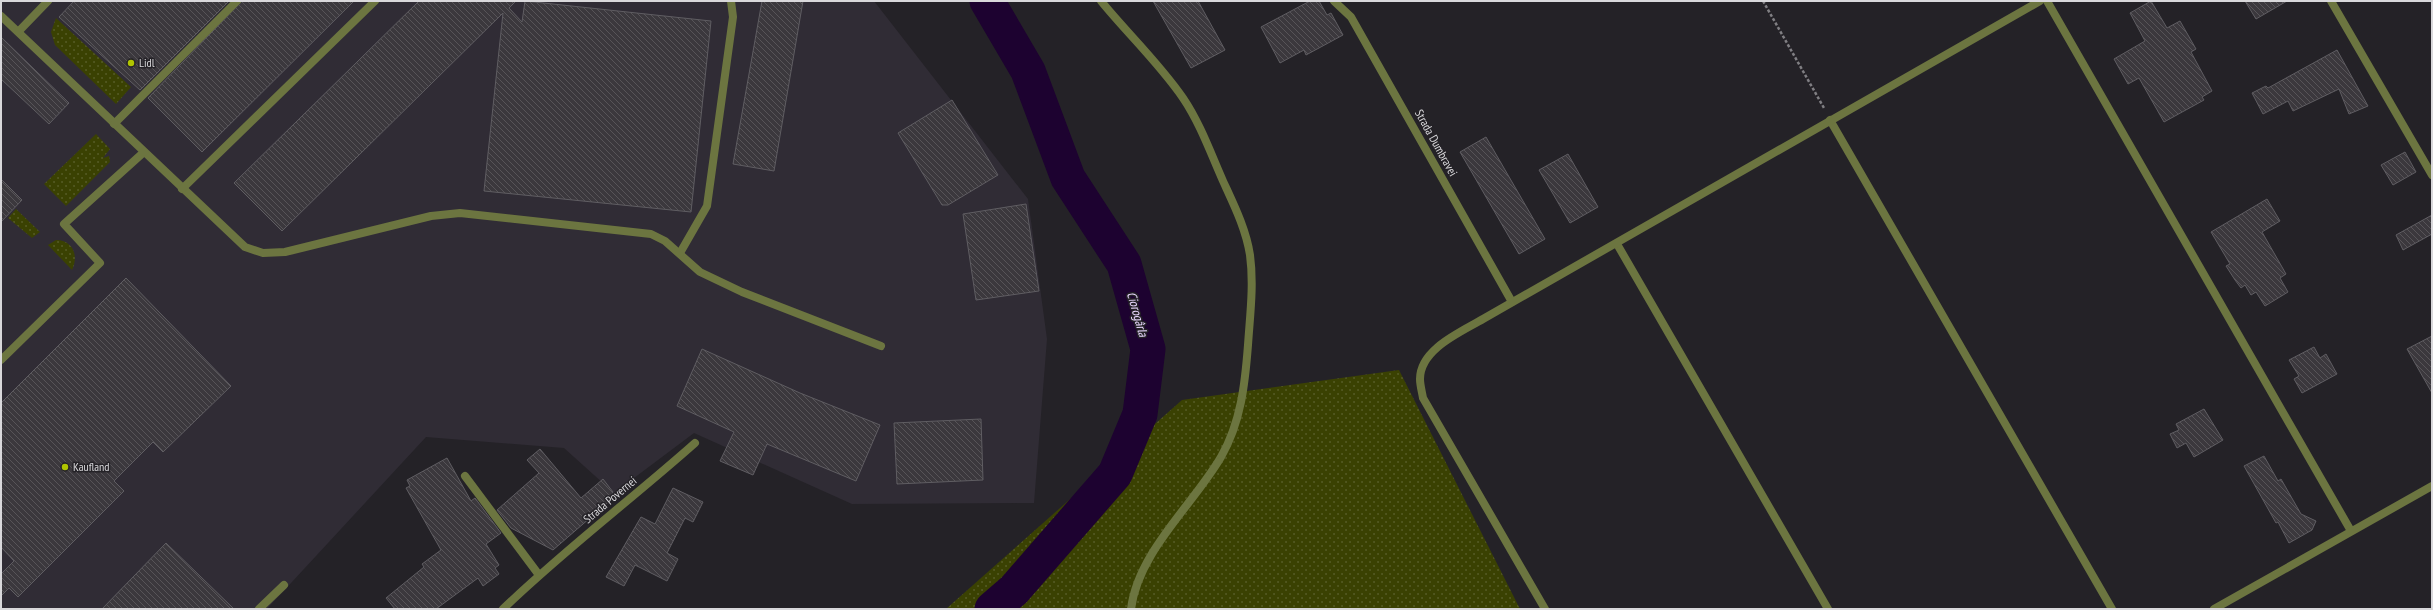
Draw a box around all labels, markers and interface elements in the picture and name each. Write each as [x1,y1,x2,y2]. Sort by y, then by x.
place label: Lidl [139,55,155,70]
marker: Lidl [126,58,136,68]
street label: Strada Dumbravei [1412,107,1461,179]
water label: Ciorogârla [1123,290,1152,339]
place label: Kaufland [73,459,110,474]
marker: Kaufland [60,462,70,472]
street label: Strada Povernei [580,473,639,526]

